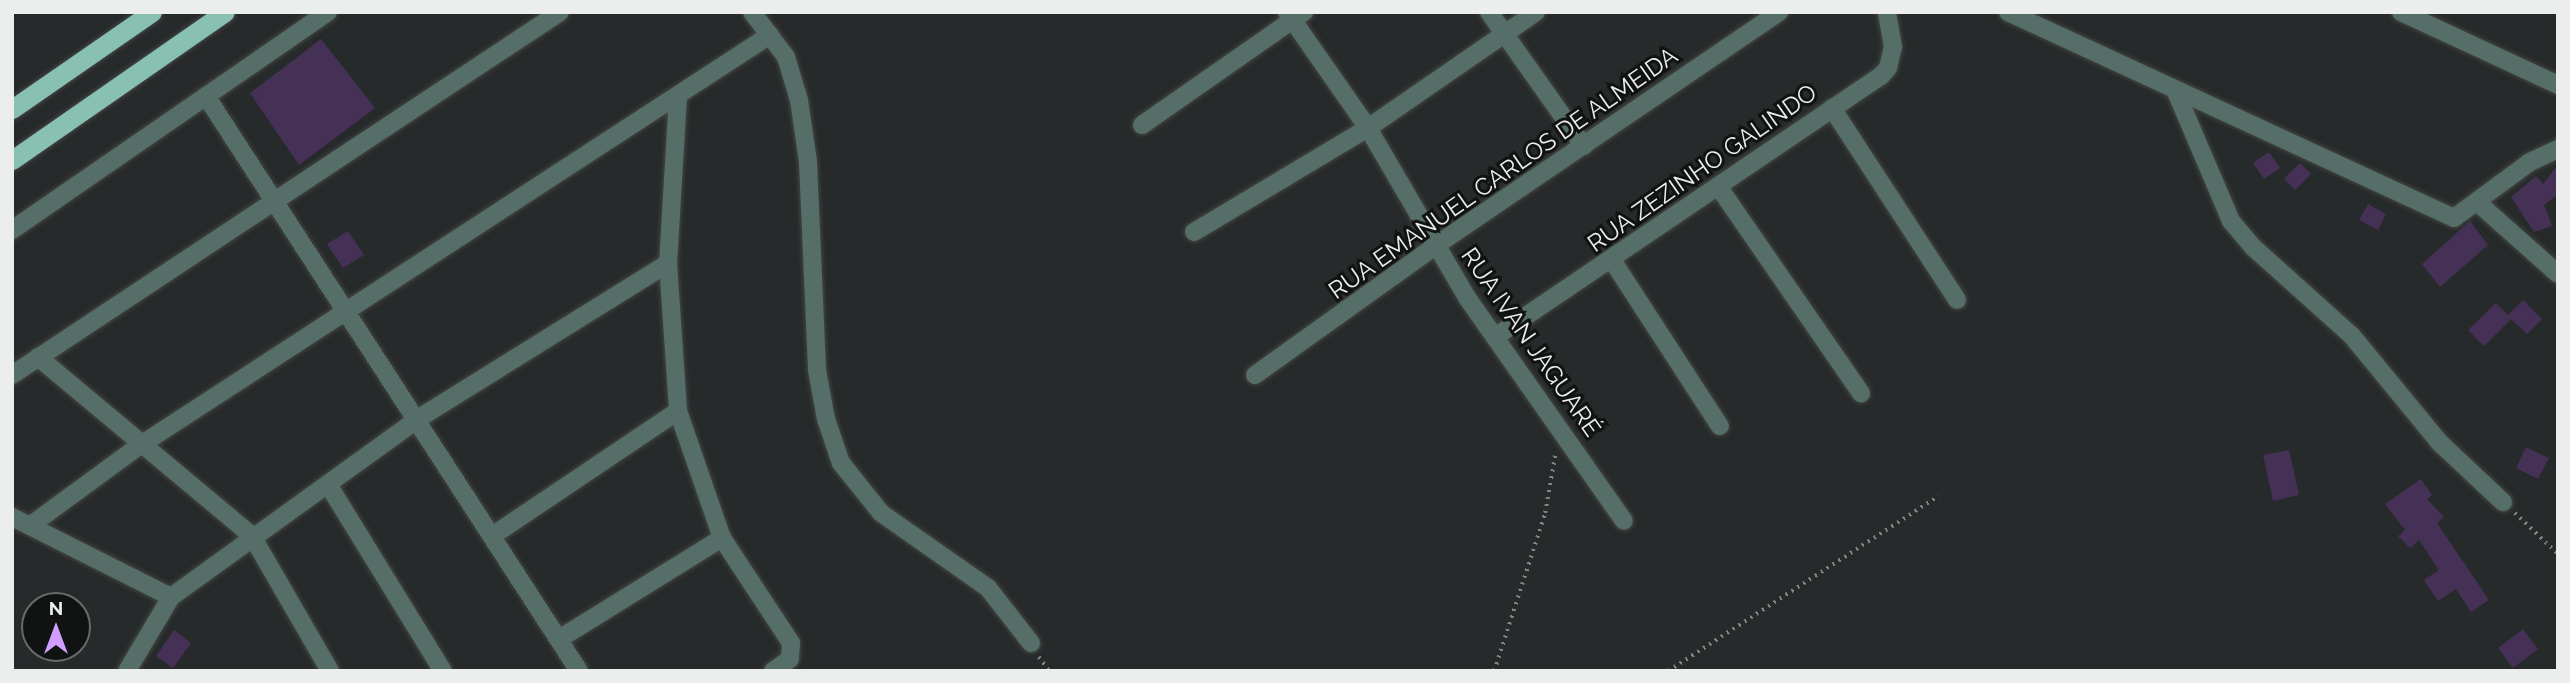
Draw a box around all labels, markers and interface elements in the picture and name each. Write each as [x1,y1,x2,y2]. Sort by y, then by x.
street label: RUA EMANUEL CARLOS DE ALMEIDA [1322,40,1684,306]
street label: RUA ZEZINHO GALINDO [1582,78,1822,258]
street label: RUA IVAN JAGUARÉ [1455,242,1607,442]
north arrow [21,592,91,662]
text: N [49,597,63,619]

